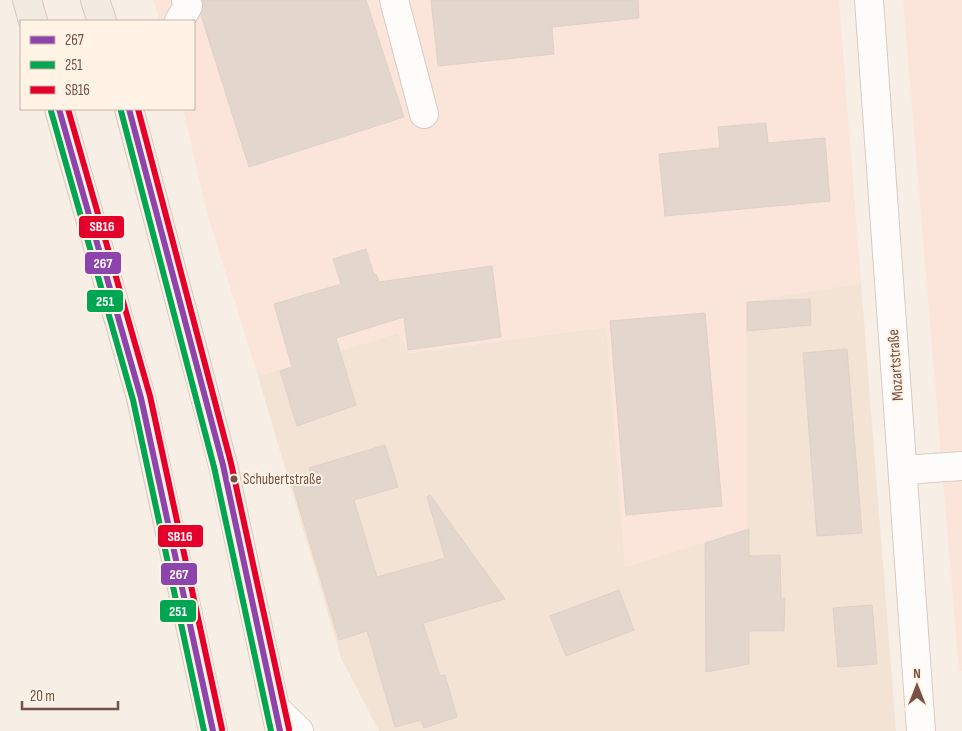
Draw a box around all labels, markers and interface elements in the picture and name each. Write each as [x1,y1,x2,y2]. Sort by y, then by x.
legend [20,20,195,110]
text: 267 [65,31,84,50]
text: 251 [65,56,83,75]
text: SB16 [65,81,90,100]
line badge: SB16 [78,215,125,239]
text: SB16 [89,218,115,235]
line badge: 267 [84,251,122,275]
text: 267 [94,255,113,272]
line badge: 251 [86,289,124,313]
text: 251 [96,293,114,310]
street label: Mozartstraße [884,329,908,401]
place label: Schubertstraße [243,470,321,489]
marker: Schubertstraße [229,474,239,484]
line badge: SB16 [157,524,204,548]
text: SB16 [167,528,193,545]
line badge: 267 [160,562,198,586]
text: 267 [170,566,189,583]
line badge: 251 [159,599,197,623]
text: 251 [169,603,187,620]
north arrow [892,661,942,711]
text: N [913,665,921,682]
scale bar [22,678,119,710]
text: 20 m [30,687,55,706]

